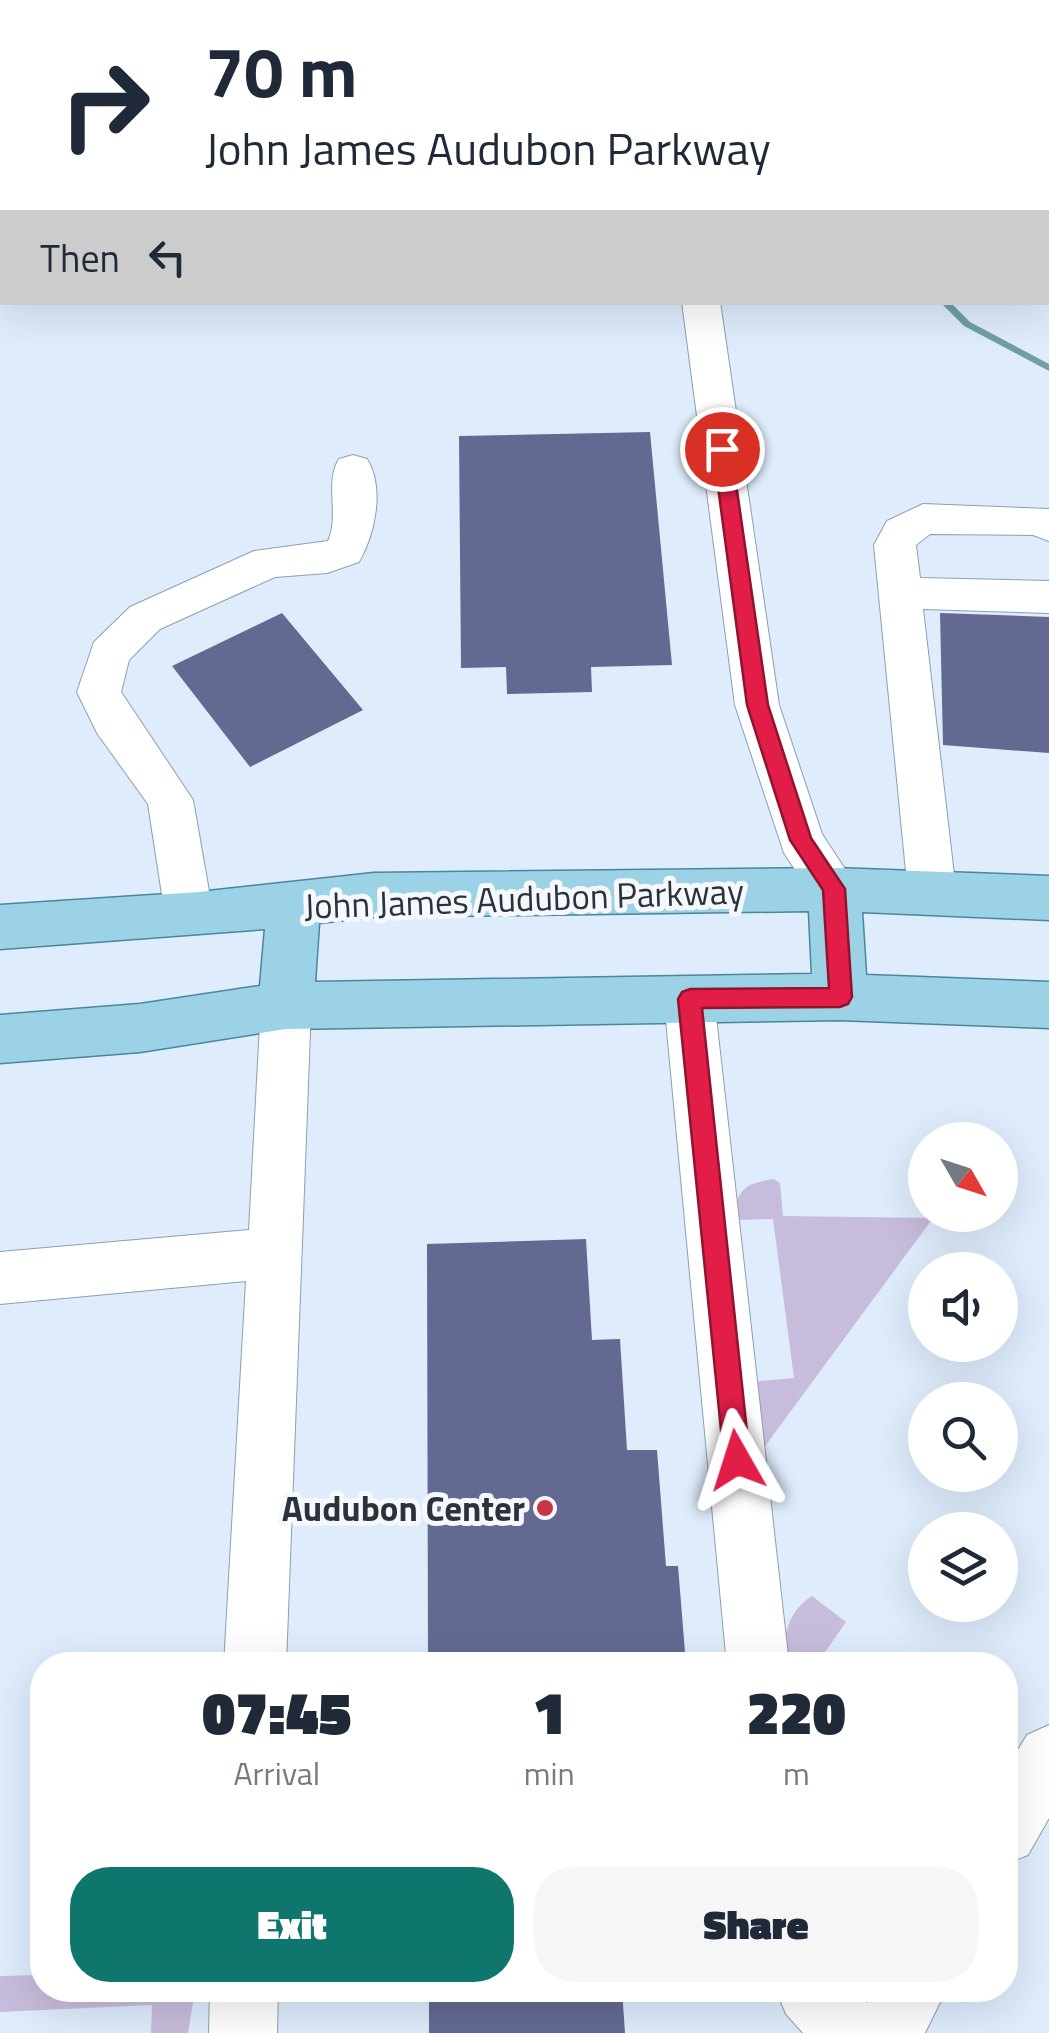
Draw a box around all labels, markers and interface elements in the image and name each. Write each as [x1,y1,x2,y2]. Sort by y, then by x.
text: 70 m [205,18,358,124]
icon: right [40,40,170,170]
text: John James Audubon Parkway [205,114,771,182]
text: Then [40,229,120,287]
icon: left [140,230,195,285]
pin [680,407,765,492]
icon: arrive [695,422,750,477]
street label: John James Audubon Parkway [303,863,745,933]
north arrow [908,1122,1018,1232]
map controls [908,1122,1018,1622]
button: sound [908,1252,1018,1362]
button: search [908,1382,1018,1492]
position arrow [685,1408,789,1512]
place label: Audubon Center [282,1481,525,1535]
marker: Audubon Center [534,1497,556,1519]
button: layers [908,1512,1018,1622]
text: 07:45 [202,1666,351,1757]
text: 1 [533,1666,566,1757]
text: 220 [747,1666,846,1757]
text: Arrival [233,1749,320,1797]
text: min [524,1749,575,1797]
text: m [783,1749,810,1797]
button: Exit [70,1867,514,1982]
button: Share [534,1867,978,1982]

